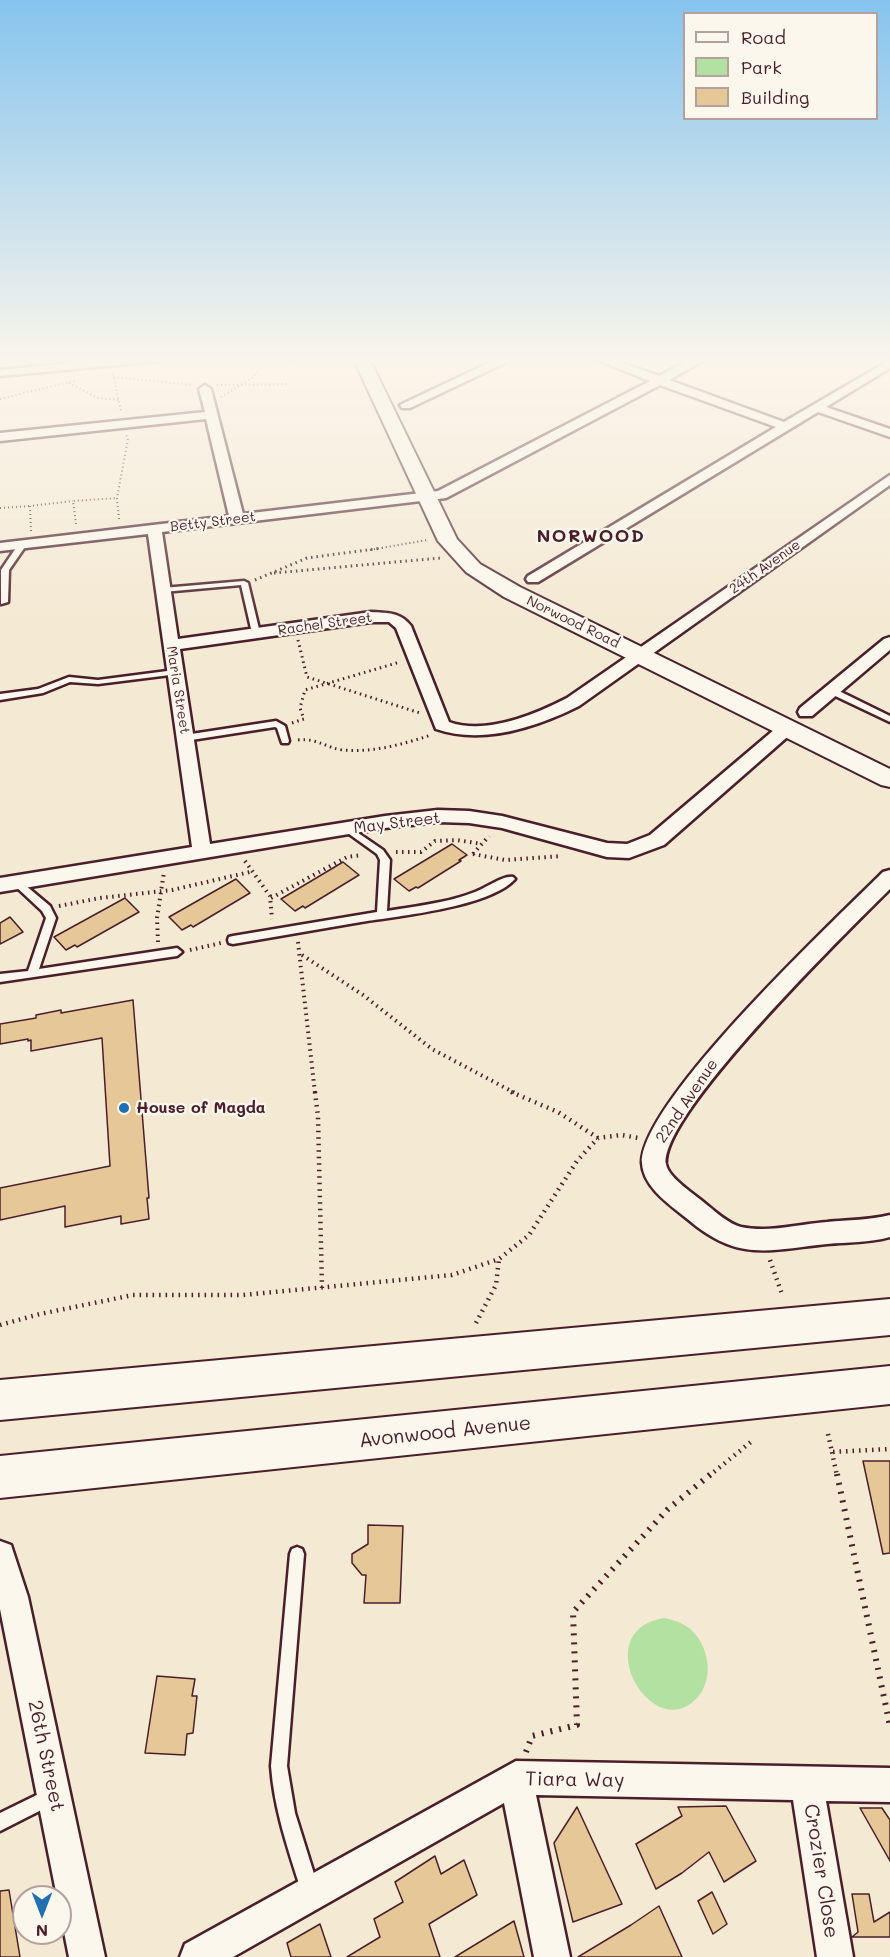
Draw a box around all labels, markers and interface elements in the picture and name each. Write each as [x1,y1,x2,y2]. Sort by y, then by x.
legend [683,12,878,120]
text: Road [741,25,786,49]
text: Park [741,55,782,79]
text: Building [741,85,809,109]
street label: Betty Street [169,508,257,536]
district label: NORWOOD [537,525,645,547]
street label: 24th Avenue [726,536,804,598]
street label: Norwood Road [524,592,622,652]
street label: Rachel Street [277,609,373,639]
street label: Maria Street [163,645,193,735]
street label: May Street [353,808,441,838]
street label: 22nd Avenue [652,1055,722,1147]
place label: House of Magda [136,1098,266,1118]
marker: House of Magda [117,1101,131,1115]
street label: Avonwood Avenue [358,1411,532,1453]
street label: 26th Street [22,1698,70,1814]
street label: Tiara Way [525,1767,625,1793]
street label: Crozier Close [799,1802,843,1940]
north arrow [12,1885,72,1945]
text: N [36,1921,48,1942]

